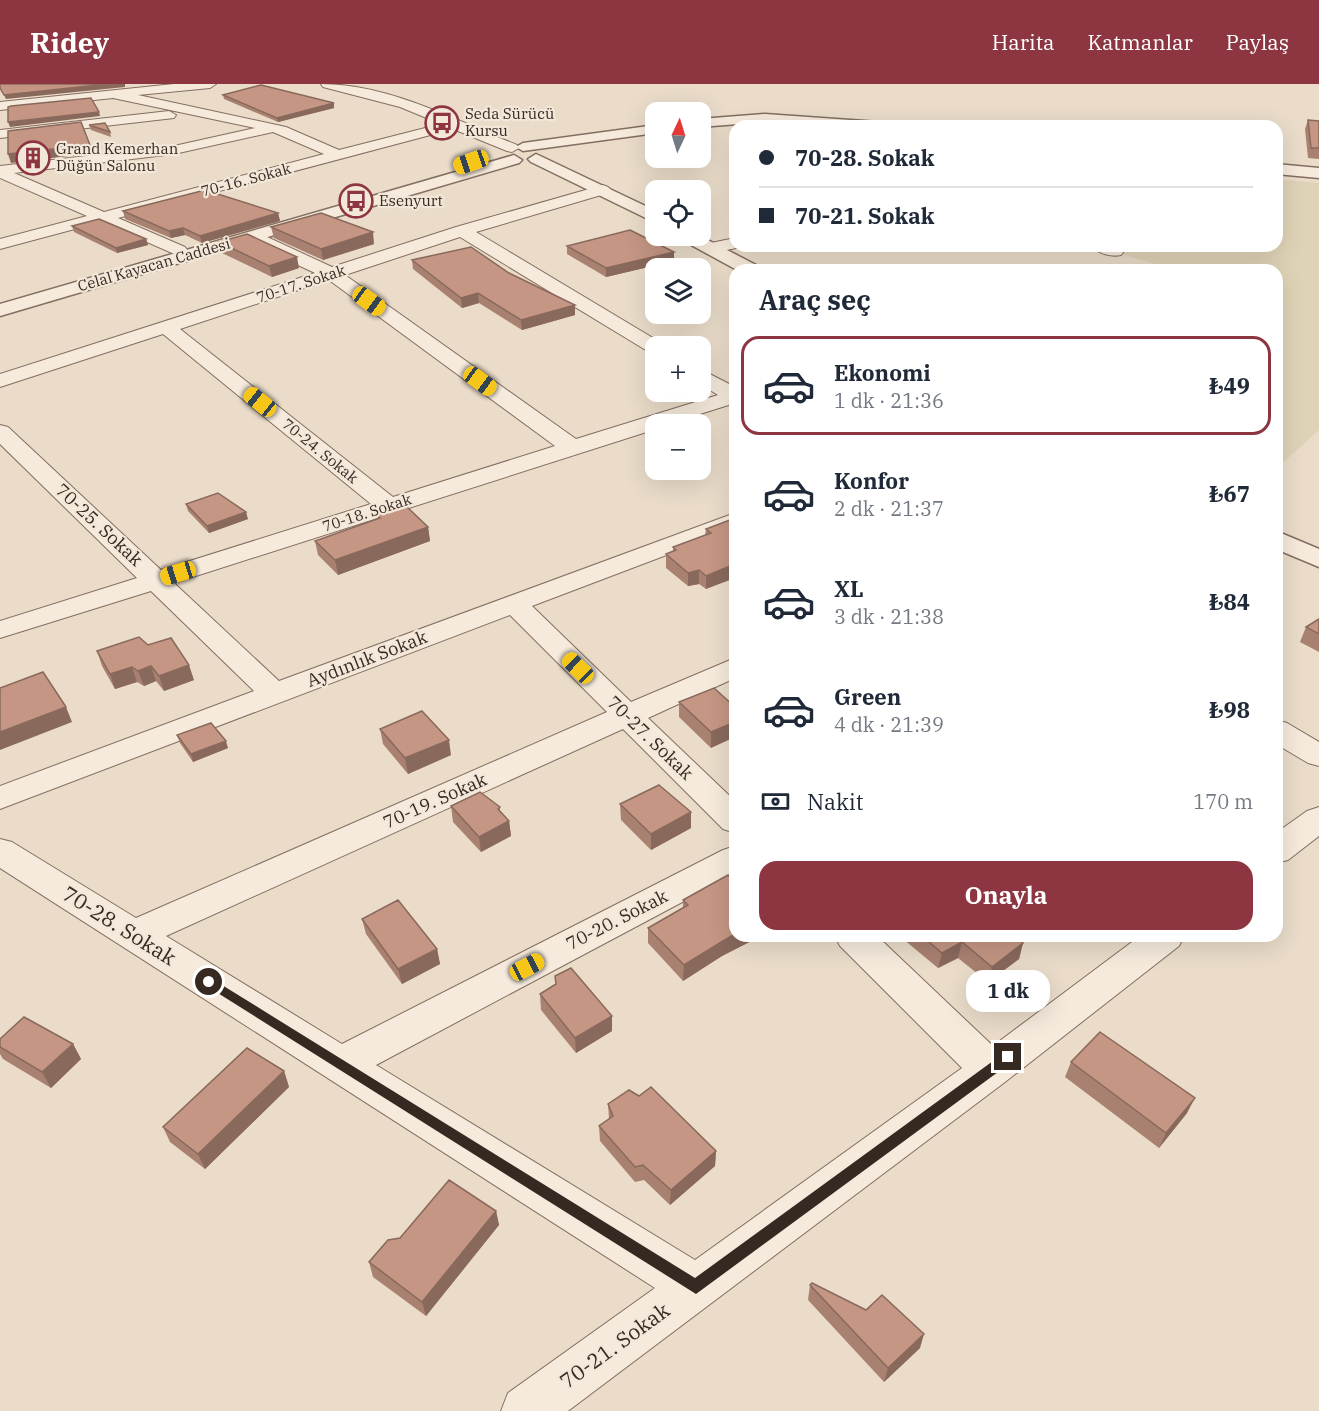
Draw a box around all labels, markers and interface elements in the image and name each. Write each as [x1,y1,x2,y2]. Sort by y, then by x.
text: Ridey [30,24,109,61]
text: Harita [992,28,1055,56]
text: Katmanlar [1088,28,1193,56]
text: Paylaş [1226,28,1289,56]
north arrow [645,102,711,168]
map controls [645,102,711,480]
place label: Seda Sürücü Kursu [465,104,554,140]
bus stop icon: Seda Sürücü Kursu [424,105,460,141]
place label: Grand Kemerhan Düğün Salonu [56,139,179,175]
building icon: Grand Kemerhan Düğün Salonu [15,140,51,176]
text: 70-28. Sokak [795,143,934,172]
car [451,148,491,176]
street label: 70-16. Sokak [199,158,293,201]
button: locate [645,180,711,246]
bus stop icon: Esenyurt [338,183,374,219]
place label: Esenyurt [379,191,443,210]
text: 70-21. Sokak [795,201,934,230]
street label: Celal Kayacan Caddesi [75,234,233,295]
button: layers [645,258,711,324]
street label: 70-17. Sokak [254,260,348,307]
text: Araç seç [759,282,871,317]
car [349,283,389,319]
button: + [645,336,711,402]
text: Ekonomi [834,358,931,387]
icon: car [762,359,816,413]
car [460,363,500,399]
text: ₺49 [1209,371,1250,400]
car [240,384,280,420]
text: 1 dk · 21:36 [834,387,944,414]
street label: 70-24. Sokak [278,414,362,487]
button: − [645,414,711,480]
text: Konfor [834,466,909,495]
icon: car [762,467,816,521]
street label: 70-25. Sokak [51,478,148,571]
text: ₺67 [1209,479,1250,508]
street label: 70-18. Sokak [320,489,414,536]
text: 2 dk · 21:37 [834,495,944,522]
car [158,559,198,587]
text: XL [834,574,864,603]
icon: car [762,575,816,629]
text: ₺84 [1209,587,1250,616]
text: 3 dk · 21:38 [834,603,944,630]
street label: Aydınlık Sokak [303,625,431,692]
car [559,649,597,687]
text: Green [834,682,901,711]
icon: car [762,683,816,737]
street label: 70-27. Sokak [602,691,699,785]
text: ₺98 [1209,695,1250,724]
text: 4 dk · 21:39 [834,711,944,738]
street label: 70-19. Sokak [379,767,491,834]
icon: cash [759,785,792,818]
text: Nakit [807,787,864,816]
text: 170 m [1193,788,1253,815]
button: Onayla [759,861,1253,930]
street label: 70-28. Sokak [57,879,182,972]
street label: 70-20. Sokak [562,884,672,955]
car [507,951,547,983]
route start [195,968,222,995]
callout: 1 dk [966,970,1050,1012]
text: 1 dk [987,977,1029,1004]
route end [994,1043,1021,1070]
street label: 70-21. Sokak [554,1295,676,1395]

